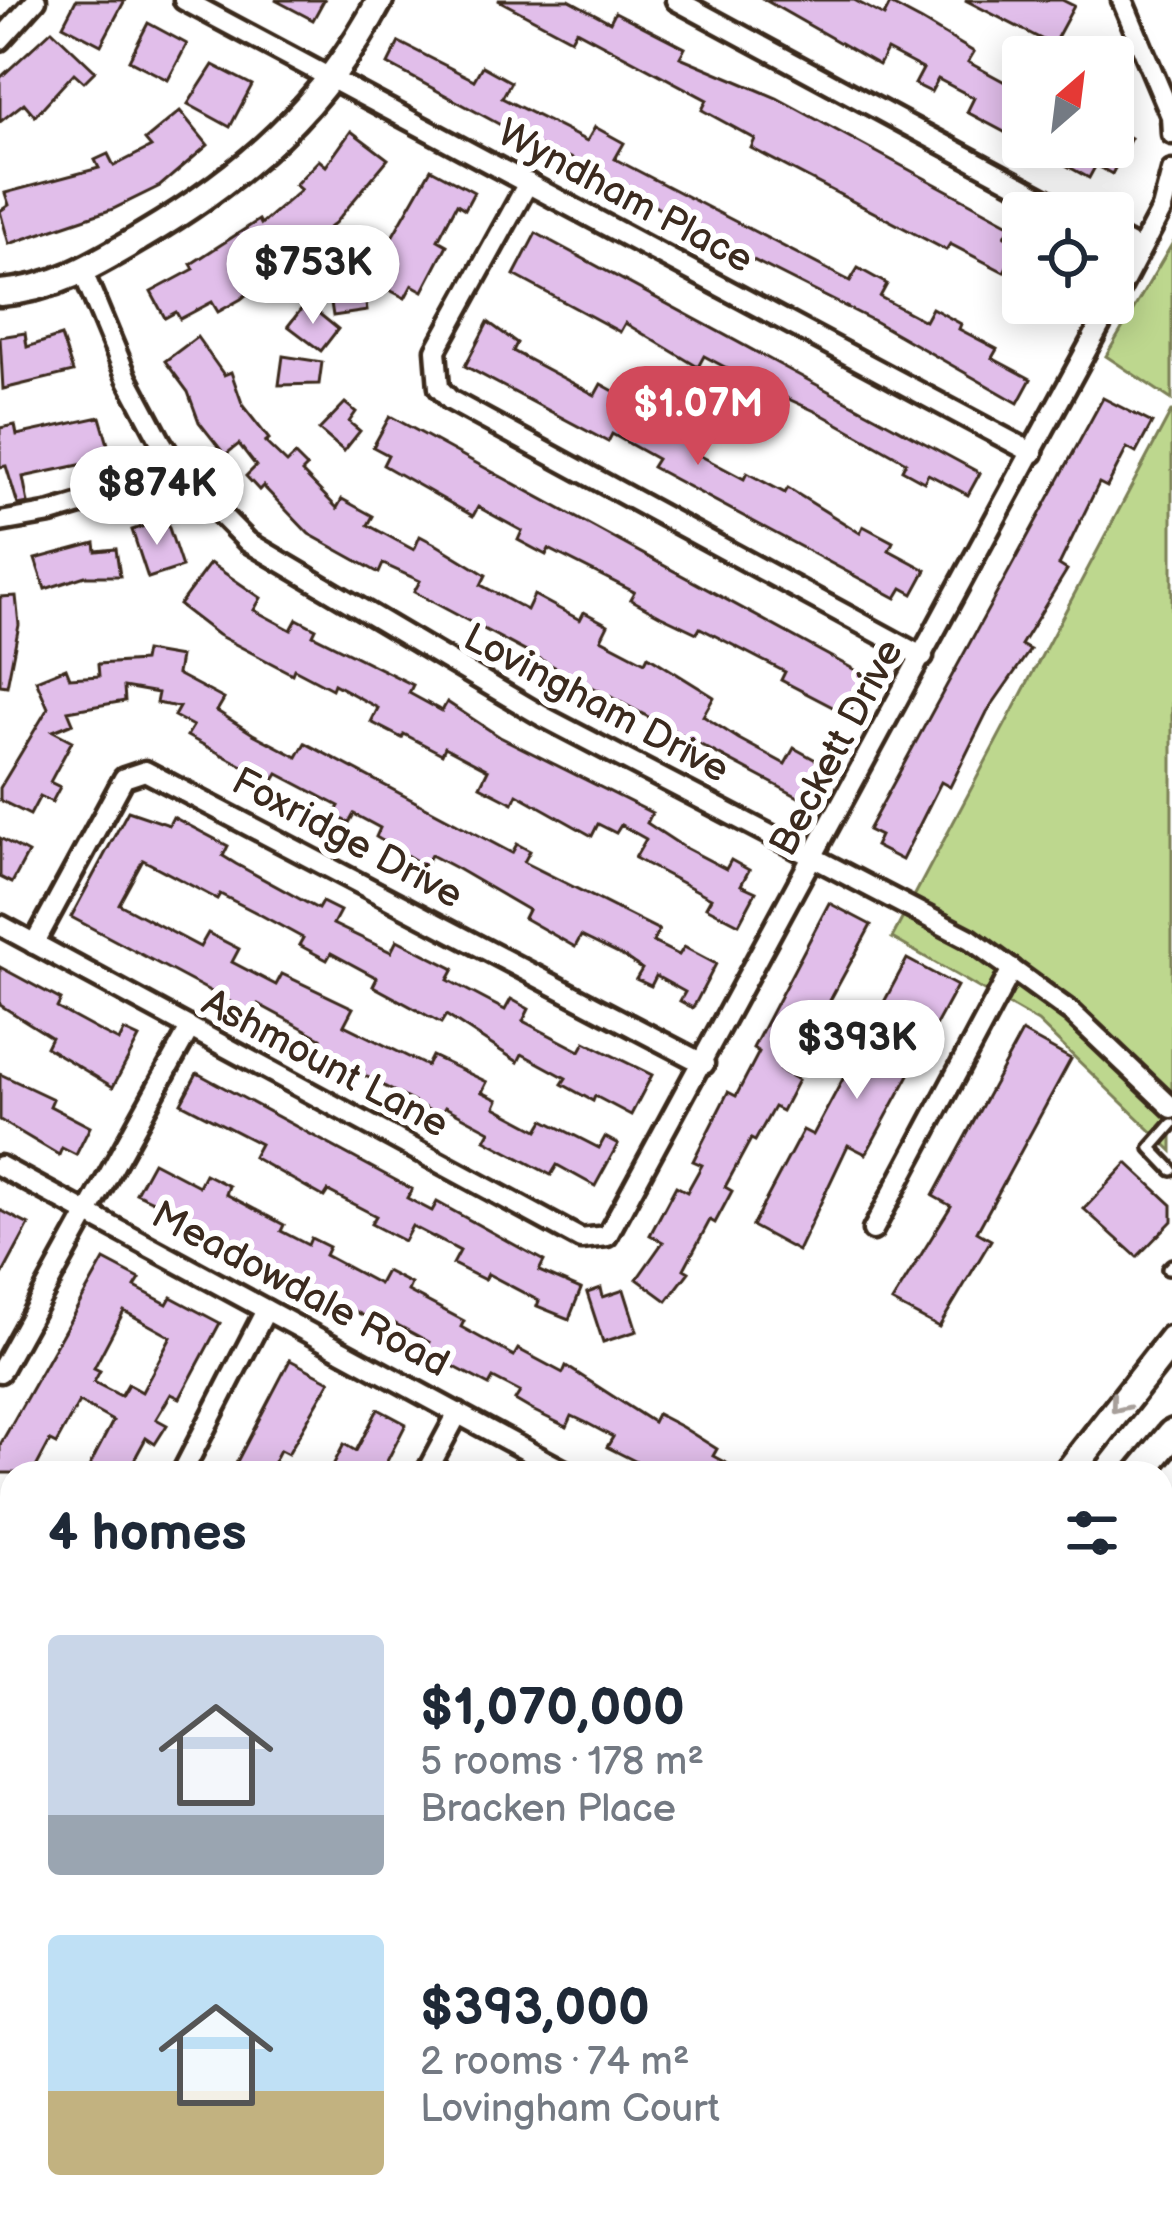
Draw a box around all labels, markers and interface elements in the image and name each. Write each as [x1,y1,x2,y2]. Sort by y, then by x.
north arrow [1002,36,1134,168]
map controls [1002,36,1134,324]
street label: Wyndham Place [489,110,761,284]
button: locate [1002,192,1134,324]
pin: $753K [229,225,397,327]
text: $753K [253,240,373,287]
pin: $1.07M [600,366,796,468]
text: $1.07M [633,381,763,428]
pin: $874K [73,446,241,548]
text: $874K [97,461,217,508]
street label: Lovingham Drive [455,614,737,794]
street label: Beckett Drive [760,632,914,864]
street label: Foxridge Drive [224,758,470,920]
street label: Ashmount Lane [194,979,456,1149]
pin: $393K [773,1000,941,1102]
text: $393K [797,1015,917,1062]
street label: Meadowdale Road [143,1192,457,1388]
one-way arrow [1111,1391,1132,1413]
icon: filters [1059,1500,1125,1566]
text: 4 homes [48,1503,247,1564]
text: $1,070,000 [420,1678,685,1739]
icon: home [144,1683,288,1827]
text: 5 rooms · 178 m² [420,1739,704,1786]
text: Bracken Place [420,1786,676,1833]
text: $393,000 [420,1978,650,2039]
icon: home [144,1983,288,2127]
text: 2 rooms · 74 m² [420,2039,690,2086]
text: Lovingham Court [420,2086,720,2133]

